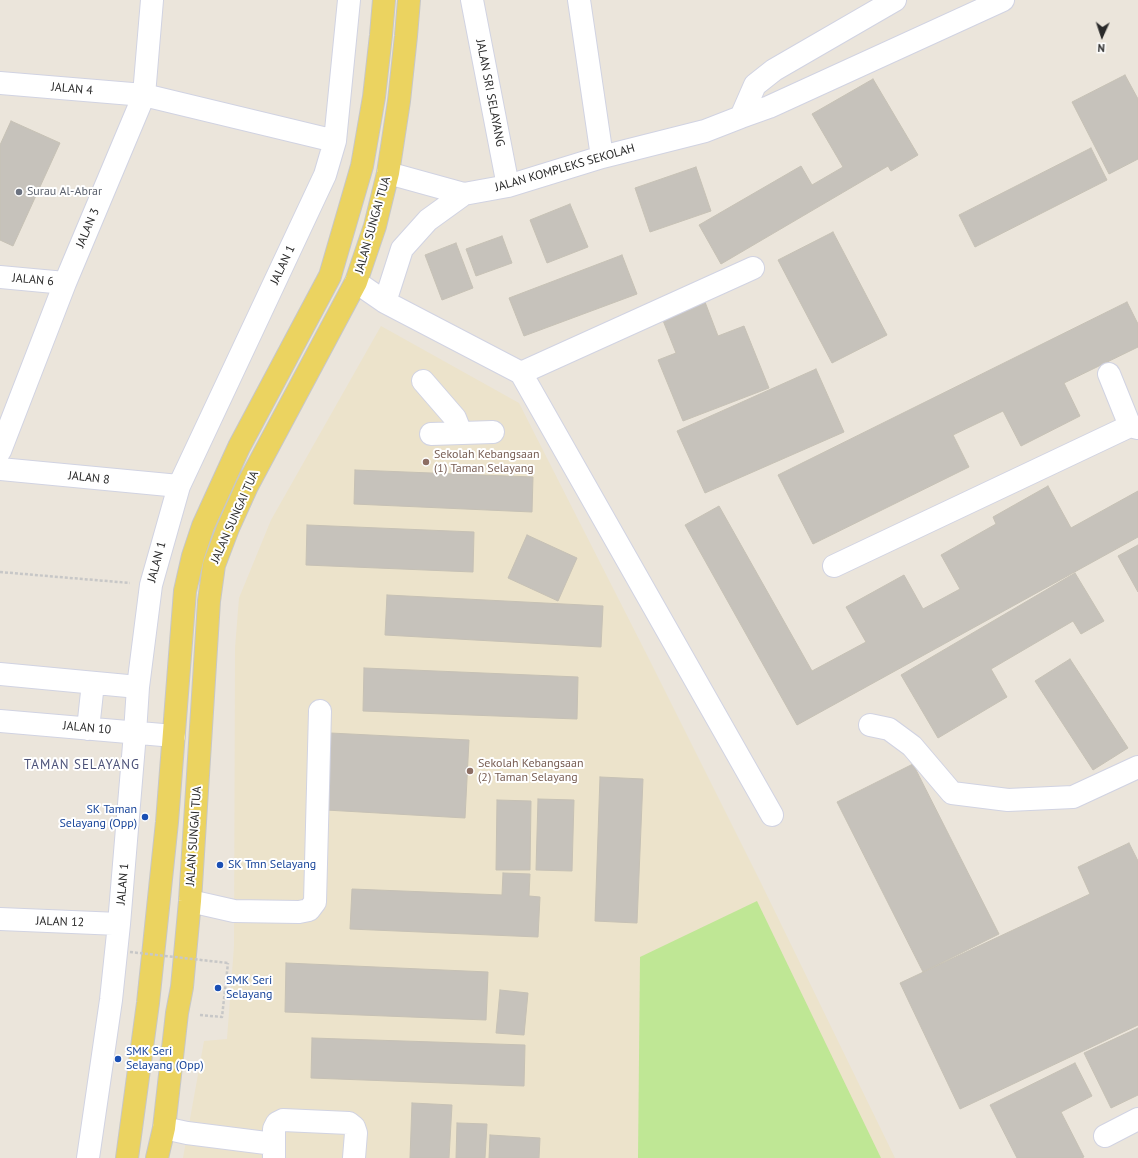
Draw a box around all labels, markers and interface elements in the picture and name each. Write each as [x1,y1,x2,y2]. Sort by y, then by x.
north arrow [1082,16,1122,56]
street label: JALAN SRI SELAYANG [473,38,507,148]
text: N [1097,41,1105,55]
street label: JALAN 4 [51,80,93,98]
street label: JALAN KOMPLEKS SEKOLAH [493,141,637,195]
street label: JALAN SUNGAI TUA [352,175,394,275]
place label: Surau Al-Abrar [27,185,102,199]
marker: Surau Al-Abrar [14,187,24,197]
street label: JALAN 3 [73,206,103,250]
street label: JALAN 1 [268,243,298,287]
street label: JALAN 6 [12,271,54,289]
place label: Sekolah Kebangsaan (1) Taman Selayang [434,448,540,476]
marker: Sekolah Kebangsaan (1) Taman Selayang [421,457,431,467]
street label: JALAN SUNGAI TUA [208,468,262,566]
street label: JALAN 8 [68,469,110,487]
street label: JALAN 1 [145,540,169,584]
street label: JALAN 10 [62,719,112,737]
district label: TAMAN SELAYANG [24,757,140,773]
place label: Sekolah Kebangsaan (2) Taman Selayang [478,757,584,785]
marker: Sekolah Kebangsaan (2) Taman Selayang [465,766,475,776]
street label: JALAN SUNGAI TUA [183,786,205,886]
place label: SK Taman Selayang (Opp) [59,803,137,831]
marker: SK Taman Selayang (Opp) [140,812,150,822]
place label: SK Tmn Selayang [228,858,316,872]
marker: SK Tmn Selayang [215,860,225,870]
street label: JALAN 1 [114,863,132,905]
street label: JALAN 12 [36,914,84,930]
place label: SMK Seri Selayang [226,974,272,1002]
marker: SMK Seri Selayang [213,983,223,993]
place label: SMK Seri Selayang (Opp) [126,1045,204,1073]
marker: SMK Seri Selayang (Opp) [113,1054,123,1064]

